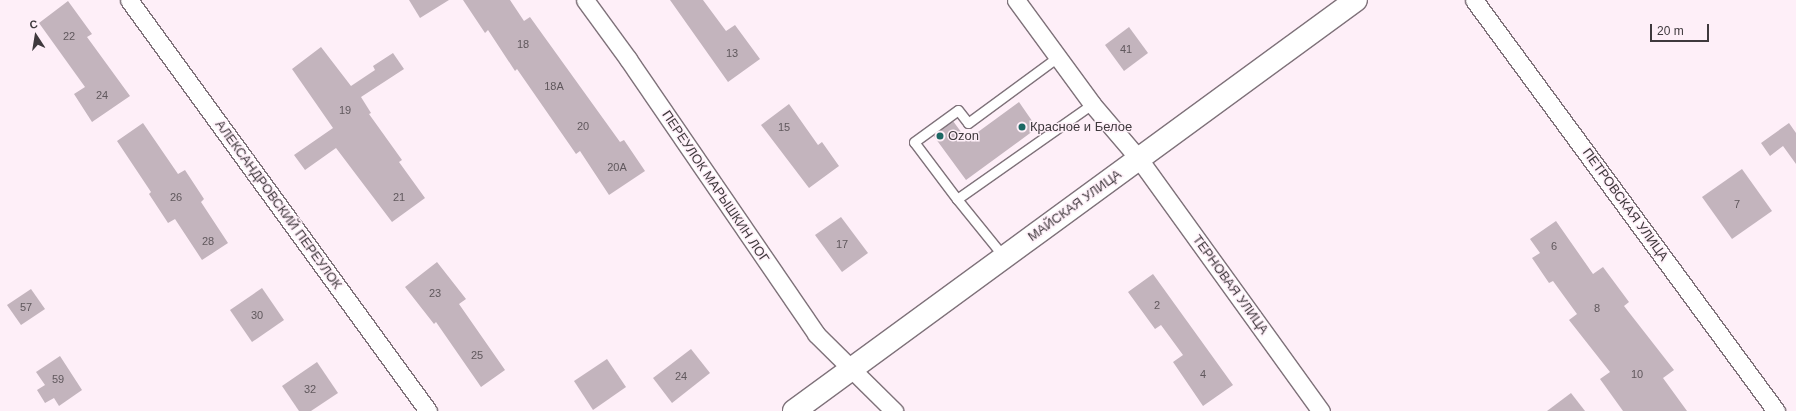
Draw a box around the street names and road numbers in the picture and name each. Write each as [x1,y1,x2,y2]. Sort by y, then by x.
street label: ПЕРЕУЛОК МАРЫШКИН ЛОГ [658,108,772,266]
street label: АЛЕКСАНДРОВСКИЙ ПЕРЕУЛОК [211,118,345,292]
street label: ПЕТРОВСКАЯ УЛИЦА [1579,146,1671,264]
street label: МАЙСКАЯ УЛИЦА [1025,167,1125,245]
street label: ТЕРНОВАЯ УЛИЦА [1189,232,1271,338]

